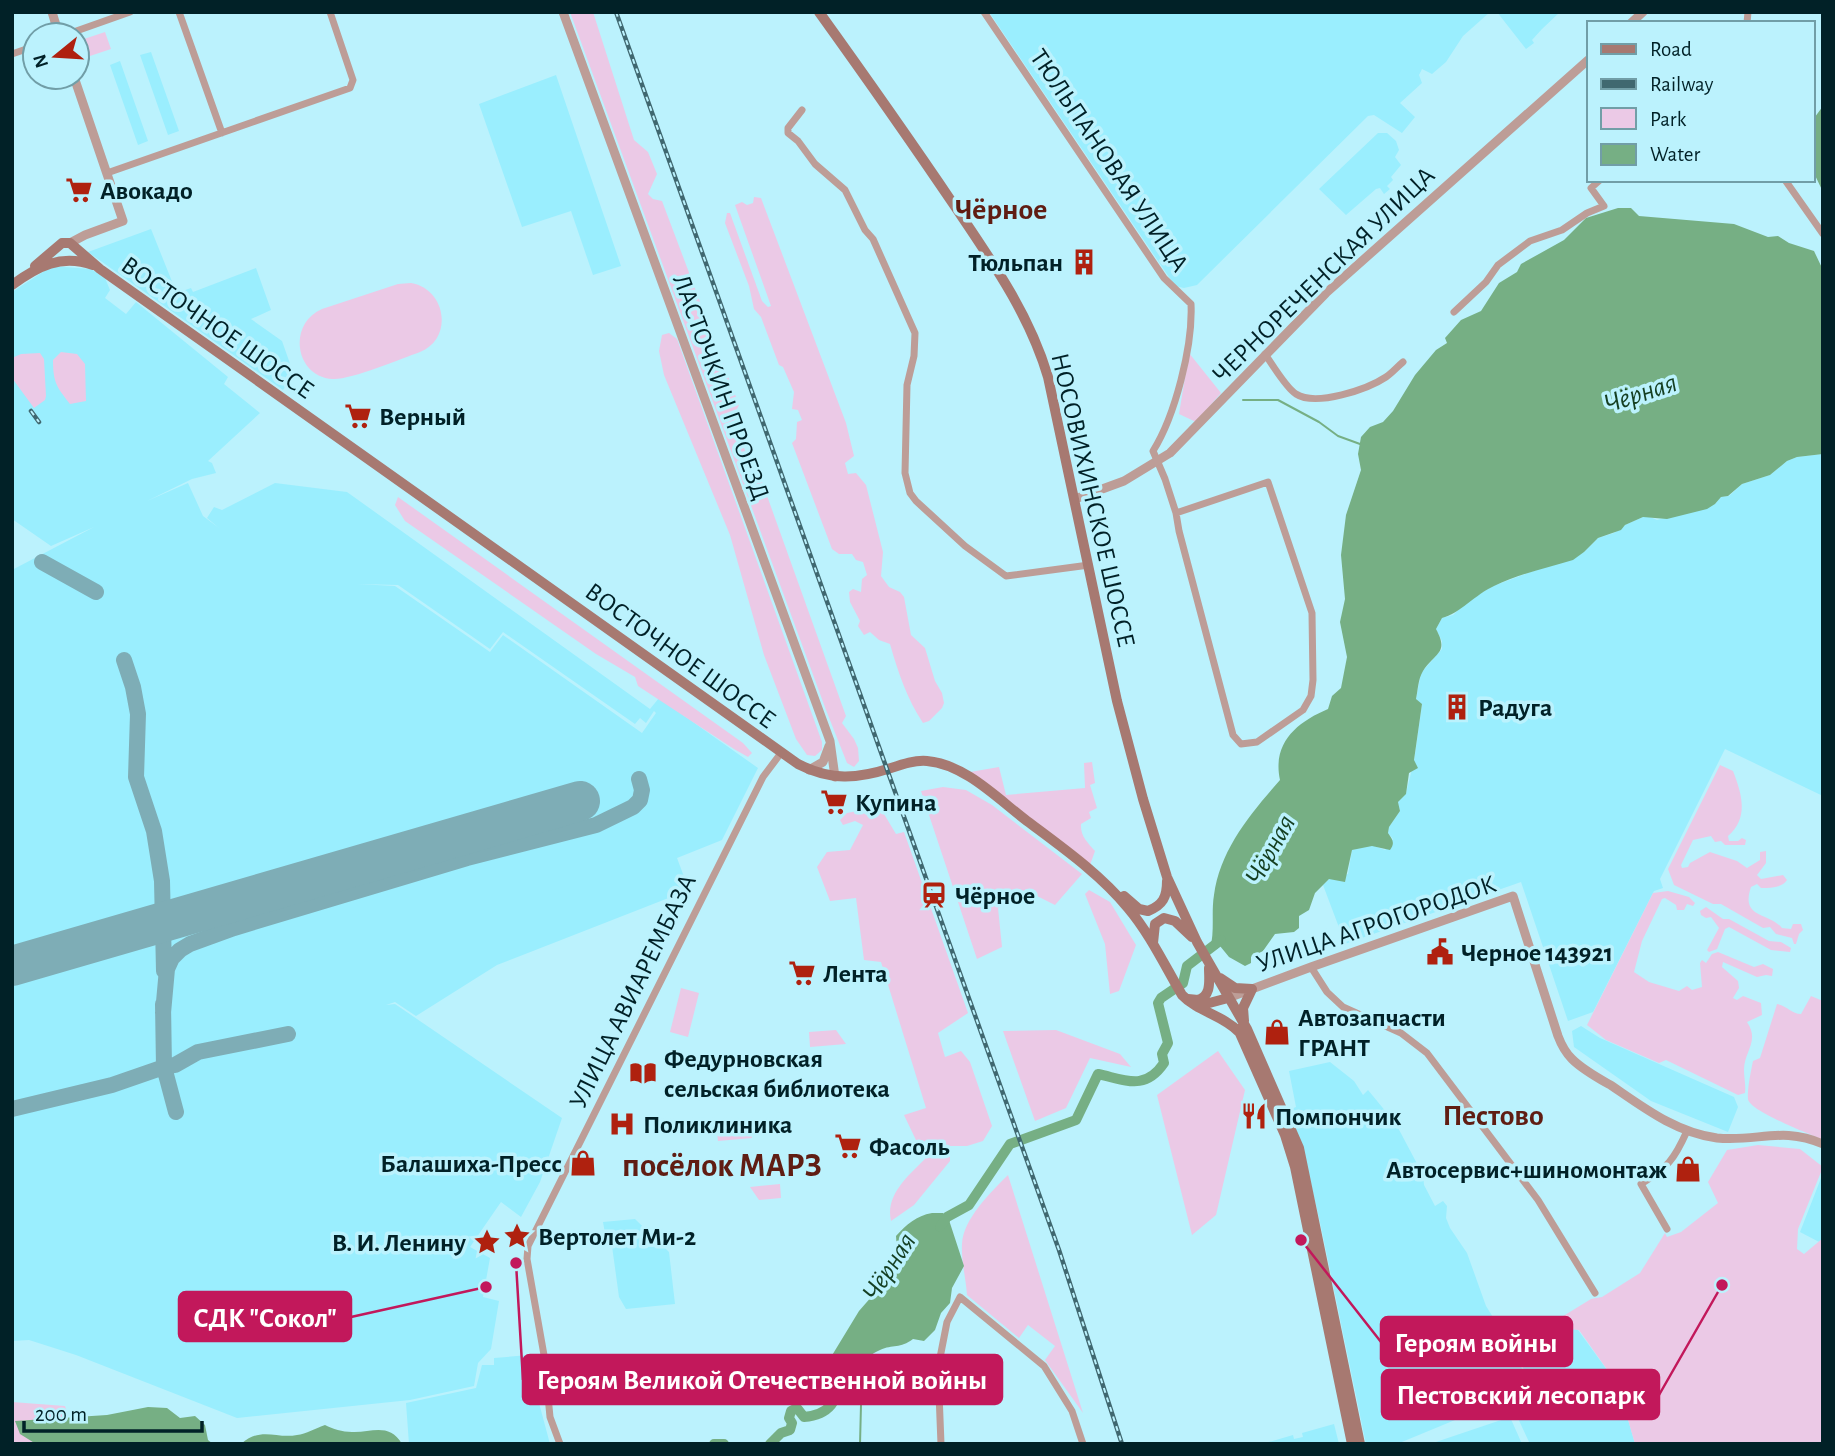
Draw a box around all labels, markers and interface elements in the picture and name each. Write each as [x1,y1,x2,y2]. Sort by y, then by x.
north arrow [21,21,91,91]
legend [1587,21,1814,182]
text: Road [1650,39,1692,60]
street label: ТЮЛЬПАНОВАЯ УЛИЦА [1025,45,1193,276]
text: N [30,52,52,70]
text: Railway [1650,74,1713,95]
text: Park [1650,109,1687,130]
text: Water [1650,144,1700,165]
street label: ЧЕРНОРЕЧЕНСКАЯ УЛИЦА [1208,162,1440,387]
supermarket icon: Авокадо [64,175,94,205]
place label: Авокадо [100,178,193,204]
district label: Чёрное [955,195,1047,225]
building icon: Тюльпан [1069,247,1099,277]
place label: Тюльпан [968,250,1063,276]
street label: ВОСТОЧНОЕ ШОССЕ [116,252,318,404]
street label: ЛАСТОЧКИН ПРОЕЗД [668,271,774,504]
street label: НОСОВИХИНСКОЕ ШОССЕ [1046,350,1140,650]
water label: Чёрная [1601,369,1680,419]
supermarket icon: Верный [343,401,373,431]
place label: Верный [379,404,466,430]
street label: ВОСТОЧНОЕ ШОССЕ [580,578,781,733]
building icon: Радуга [1442,692,1472,722]
place label: Радуга [1478,695,1552,721]
supermarket icon: Купина [819,787,849,817]
place label: Купина [855,790,937,816]
water label: Чёрная [1240,810,1301,889]
street label: УЛИЦА АВИАРЕМБАЗА [565,870,701,1112]
street label: УЛИЦА АГРОГОРОДОК [1253,871,1499,977]
station icon: Чёрное [919,880,949,910]
place label: Чёрное [955,883,1035,909]
public building icon: Черное 143921 [1425,937,1455,967]
place label: Черное 143921 [1461,940,1613,966]
supermarket icon: Лента [787,958,817,988]
place label: Лента [823,961,888,987]
place label: Автозапчасти ГРАНТ [1298,1005,1446,1061]
shop icon: Автозапчасти ГРАНТ [1262,1017,1292,1047]
place label: Федурновская сельская библиотека [664,1046,890,1102]
library icon: Федурновская сельская библиотека [628,1058,658,1088]
restaurant icon: Помпончик [1239,1101,1269,1131]
district label: Пестово [1442,1101,1544,1131]
place label: Помпончик [1275,1104,1401,1130]
hospital icon: Поликлиника [607,1109,637,1139]
place label: Поликлиника [643,1112,792,1138]
supermarket icon: Фасоль [833,1131,863,1161]
place label: Фасоль [869,1134,950,1160]
shop icon: Балашиха-Пресс [568,1148,598,1178]
district label: посёлок МАРЗ [622,1150,822,1183]
place label: Балашиха-Пресс [380,1151,562,1177]
shop icon: Автосервис+шиномонтаж [1673,1154,1703,1184]
place label: Автосервис+шиномонтаж [1386,1157,1667,1183]
place icon: Вертолет Ми-2 [502,1221,532,1251]
place label: Вертолет Ми-2 [538,1224,696,1250]
place icon: В. И. Ленину [472,1227,502,1257]
water label: Чёрная [858,1228,922,1306]
place label: В. И. Ленину [332,1230,466,1256]
callout: СДК "Сокол" [179,1292,351,1341]
text: СДК "Сокол" [193,1305,337,1333]
callout: Героям войны [1381,1317,1572,1366]
text: Героям войны [1395,1330,1557,1358]
callout: Героям Великой Отечественной войны [523,1355,1002,1404]
text: Героям Великой Отечественной войны [537,1367,987,1395]
callout: Пестовский лесопарк [1382,1370,1659,1419]
text: Пестовский лесопарк [1396,1382,1646,1410]
scale bar [24,1390,203,1434]
text: 200 m [35,1404,87,1425]

